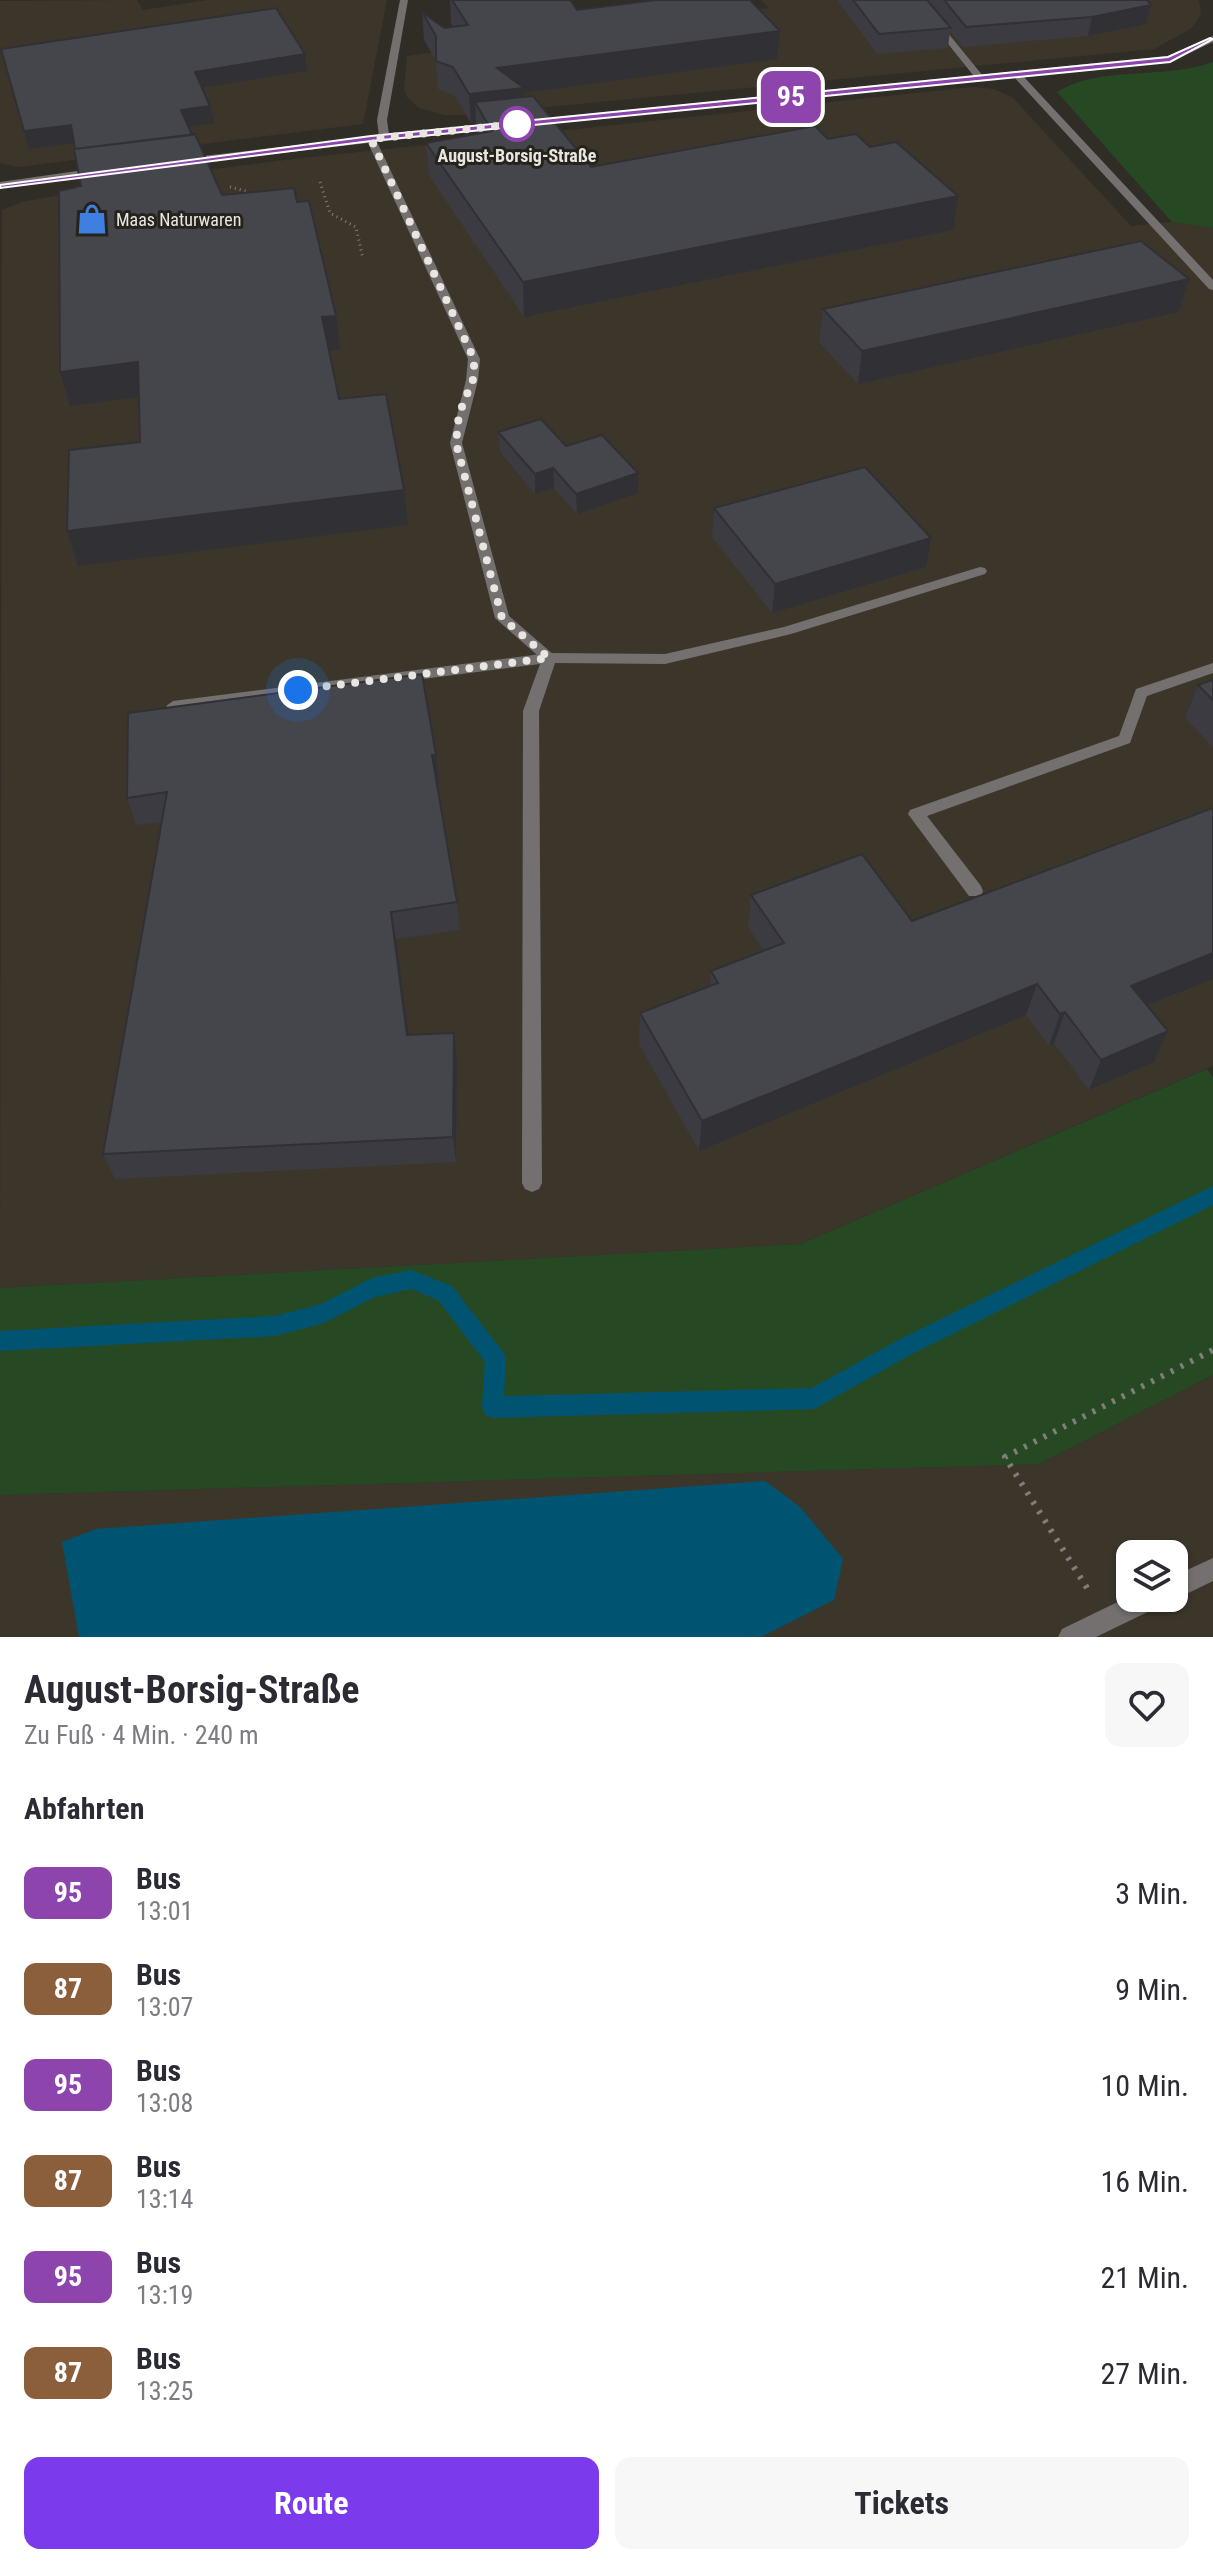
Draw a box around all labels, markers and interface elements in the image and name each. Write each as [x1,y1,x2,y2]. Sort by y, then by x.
line badge: 95 [755,71,827,123]
text: 95 [777,80,805,113]
marker: August-Borsig-Straße [500,107,534,141]
place label: August-Borsig-Straße [438,145,597,166]
shop icon: Maas Naturwaren [75,202,109,236]
place label: Maas Naturwaren [116,209,241,230]
your location [278,670,318,710]
map controls [1116,1540,1188,1612]
button: layers [1116,1540,1188,1612]
button: heart [1105,1663,1189,1747]
text: August-Borsig-Straße [24,1668,360,1712]
text: Zu Fuß · 4 Min. · 240 m [24,1720,259,1750]
text: Abfahrten [24,1791,144,1826]
text: Bus [136,1861,181,1896]
text: 95 [54,1876,82,1909]
text: 3 Min. [1115,1876,1189,1911]
text: 13:01 [136,1896,193,1926]
text: Bus [136,1957,181,1992]
text: 87 [54,1972,82,2005]
text: 9 Min. [1115,1972,1189,2007]
text: 13:07 [136,1992,193,2022]
text: Bus [136,2053,181,2088]
text: 95 [54,2068,82,2101]
text: 10 Min. [1101,2068,1189,2103]
text: 13:08 [136,2088,193,2118]
text: Bus [136,2149,181,2184]
text: 87 [54,2164,82,2197]
text: 16 Min. [1101,2164,1189,2199]
text: 13:14 [136,2184,193,2214]
text: Bus [136,2245,181,2280]
text: 95 [54,2260,82,2293]
text: 21 Min. [1101,2260,1189,2295]
text: 13:19 [136,2280,193,2310]
text: Bus [136,2341,181,2376]
text: 87 [54,2356,82,2389]
text: 27 Min. [1101,2356,1189,2391]
text: 13:25 [136,2376,193,2406]
button: Route [24,2457,599,2549]
button: Tickets [615,2457,1189,2549]

